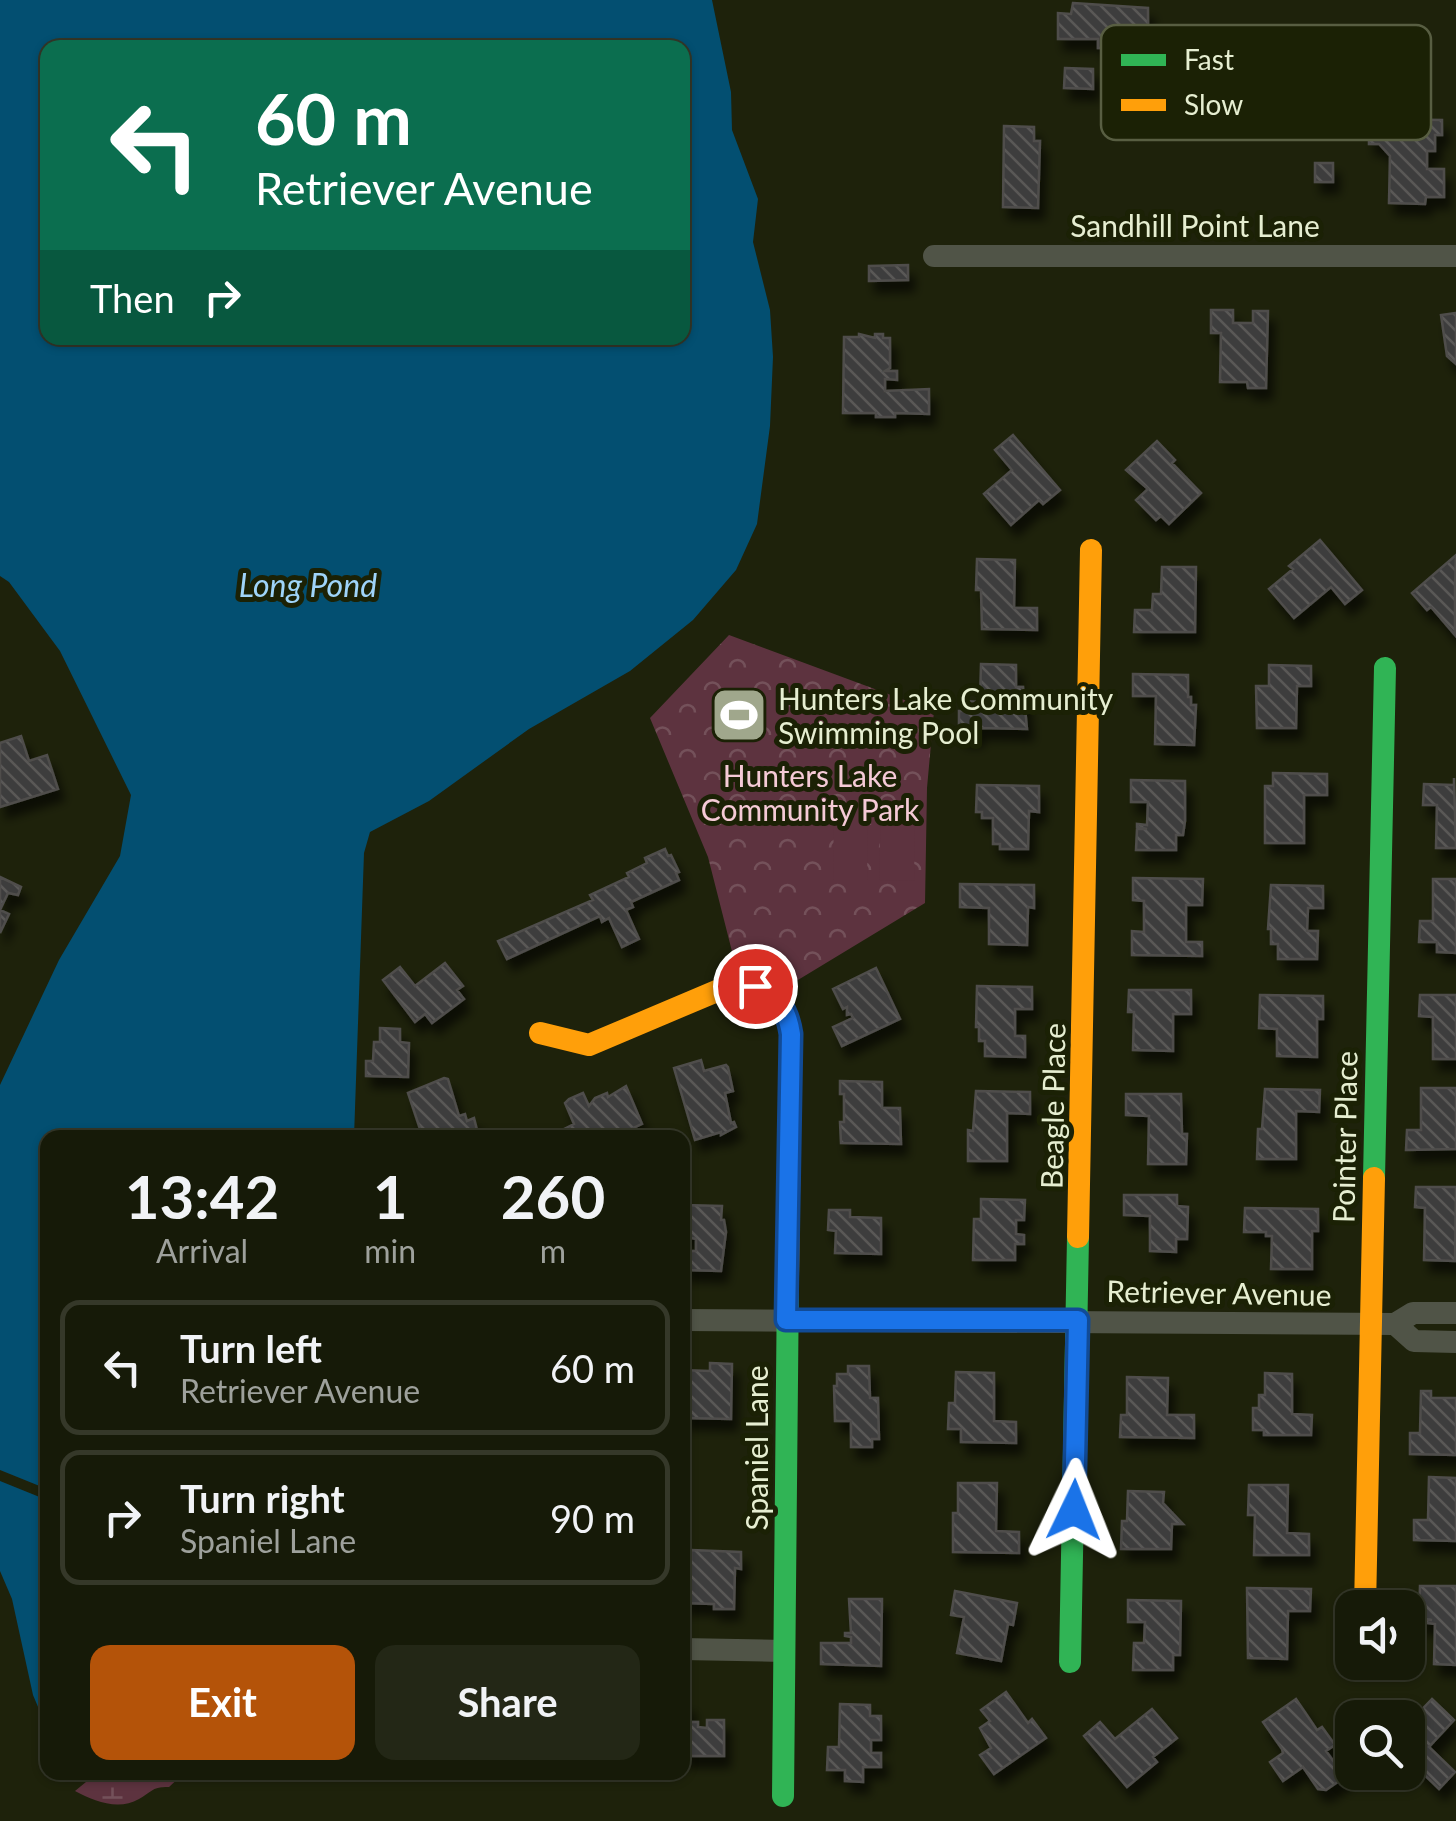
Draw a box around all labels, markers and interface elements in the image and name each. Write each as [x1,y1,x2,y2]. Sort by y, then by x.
legend [1101,25,1431,140]
text: Fast [1184,42,1234,76]
text: 60 m [255,76,412,160]
icon: left [90,80,220,210]
text: Slow [1184,87,1243,121]
text: Retriever Avenue [255,161,593,215]
street label: Sandhill Point Lane [1070,207,1320,243]
icon: right [195,270,250,325]
text: Then [90,275,175,321]
water label: Long Pond [239,565,377,604]
place label: Hunters Lake Community Swimming Pool [778,680,1114,750]
sports icon: Hunters Lake Community Swimming Pool [709,685,769,745]
park label: Hunters Lake Community Park [701,757,920,827]
pin [713,944,798,1029]
icon: arrive [728,959,783,1014]
street label: Beagle Place [1033,1023,1071,1189]
street label: Pointer Place [1324,1051,1364,1223]
text: 13:42 [125,1160,279,1232]
text: 1 [373,1160,408,1232]
text: 260 [501,1160,605,1232]
text: Arrival [156,1231,248,1270]
text: min [364,1231,416,1270]
text: m [540,1231,566,1270]
street label: Retriever Avenue [1106,1272,1332,1312]
text: Turn left [180,1325,322,1371]
icon: left [95,1340,150,1395]
text: 60 m [550,1345,635,1391]
street label: Spaniel Lane [738,1365,774,1531]
text: Retriever Avenue [180,1371,420,1410]
position arrow [1022,1458,1126,1562]
text: Turn right [180,1475,345,1521]
icon: right [95,1490,150,1545]
text: 90 m [550,1495,635,1541]
text: Spaniel Lane [180,1521,356,1560]
map controls [1335,1590,1425,1790]
button: sound [1335,1590,1425,1680]
button: Exit [90,1645,355,1760]
button: Share [375,1645,640,1760]
button: search [1335,1700,1425,1790]

